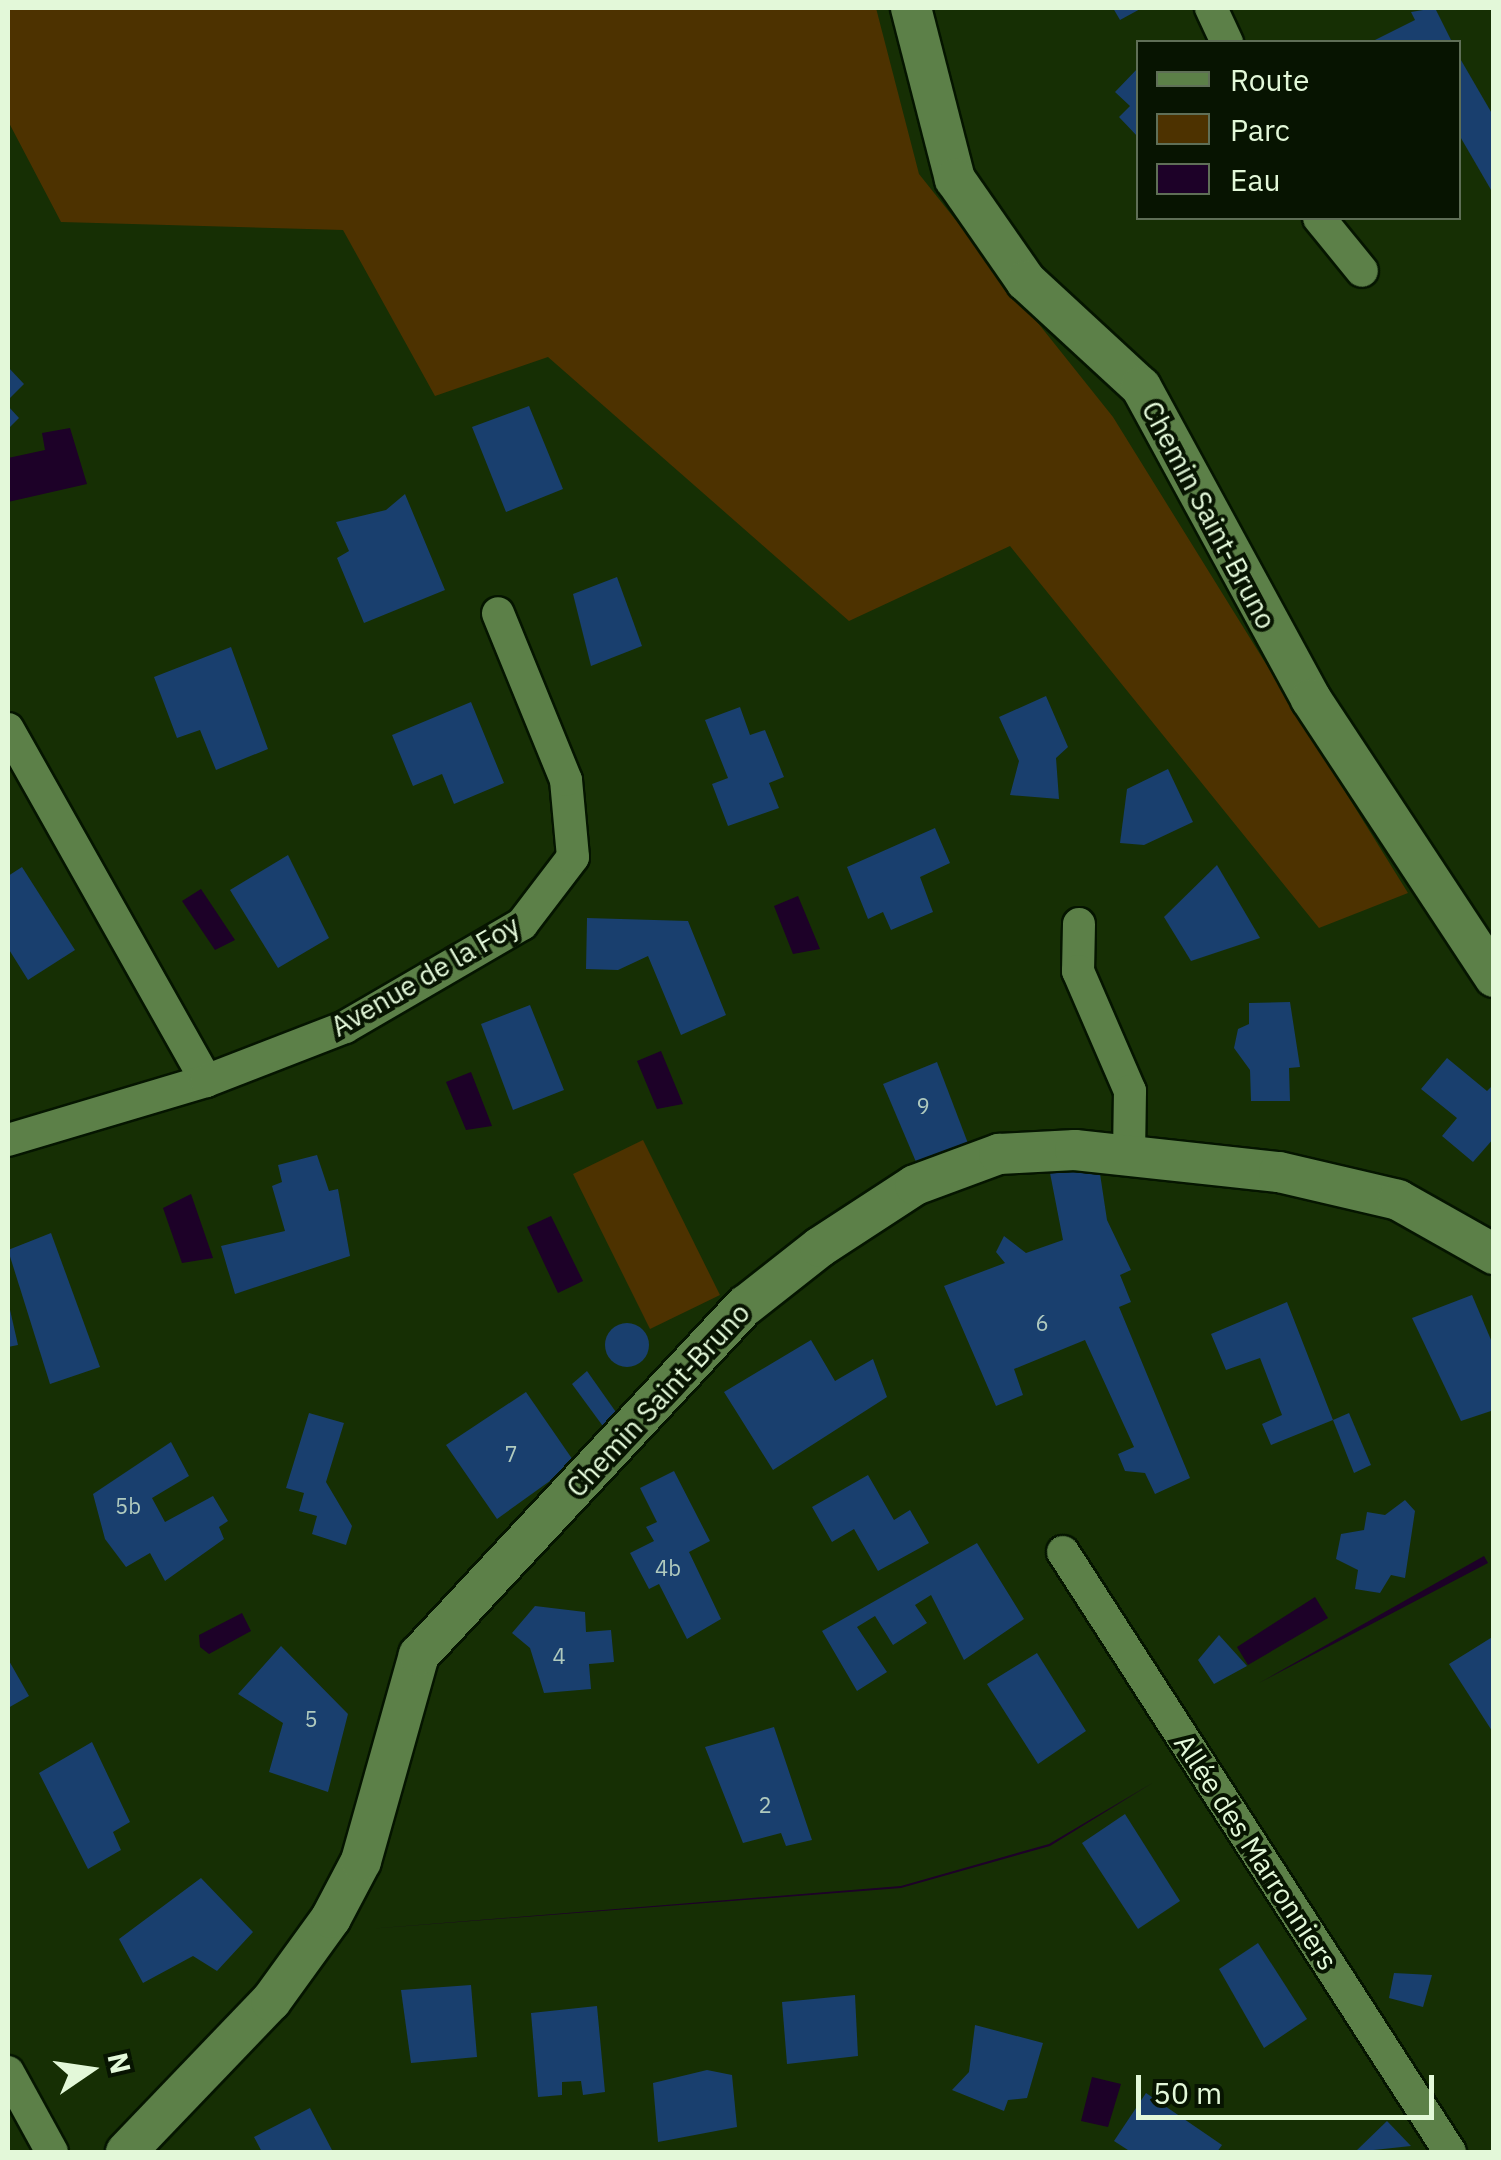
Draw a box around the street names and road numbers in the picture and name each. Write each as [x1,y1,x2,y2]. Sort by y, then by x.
street label: Chemin Saint-Bruno [1135,395,1283,635]
street label: Avenue de la Foy [325,908,525,1044]
street label: Chemin Saint-Bruno [559,1296,757,1504]
street label: Allée des Marronniers [1167,1728,1345,1976]

